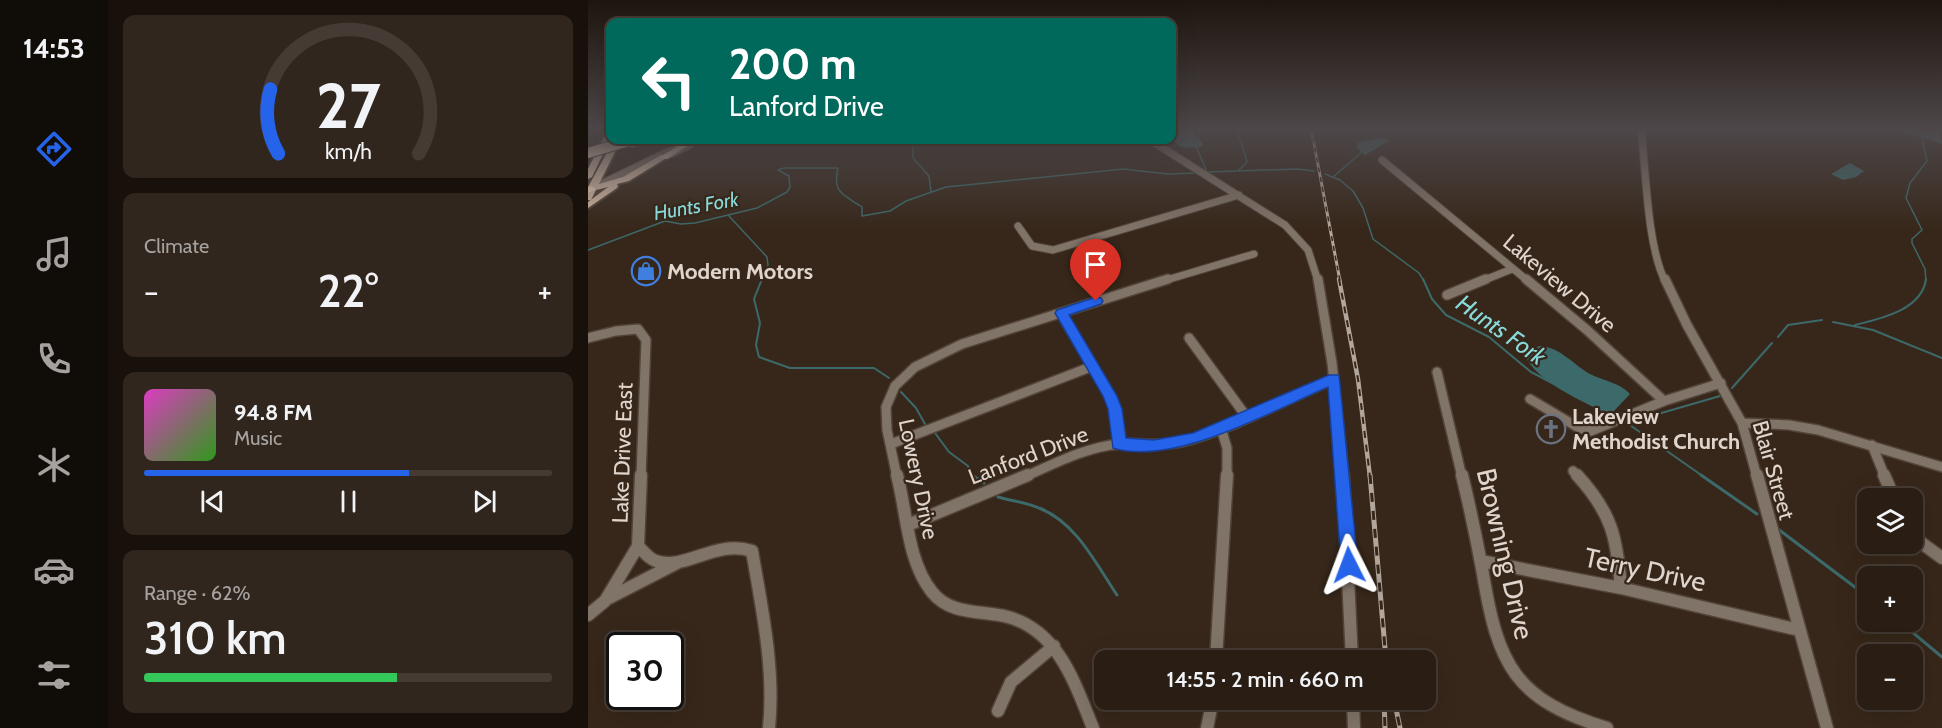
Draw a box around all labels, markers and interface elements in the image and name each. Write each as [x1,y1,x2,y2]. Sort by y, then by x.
text: 14:53 [23,32,85,65]
text: 200 m [729,38,856,90]
icon: left [630,42,708,120]
text: 27 [316,68,381,144]
text: Lanford Drive [729,90,884,123]
icon: directions [33,128,75,170]
text: km/h [325,138,371,164]
water label: Hunts Fork [652,186,742,225]
street label: Lakeview Drive [1498,228,1622,338]
icon: music [33,233,75,275]
text: Climate [144,234,209,258]
pin [1070,239,1121,301]
icon: arrive [1079,248,1112,281]
shop icon: Modern Motors [630,255,662,287]
place label: Modern Motors [667,258,813,285]
text: 22° [318,264,378,318]
text: − [144,271,159,311]
text: + [537,271,552,311]
water label: Hunts Fork [1451,288,1552,371]
icon: phone [33,338,75,380]
street label: Lake Drive East [607,382,638,524]
text: 94.8 FM [234,399,313,426]
place label: Lakeview Methodist Church [1572,403,1740,455]
church icon: Lakeview Methodist Church [1535,413,1567,445]
street label: Lowery Drive [893,417,944,542]
street label: Blair Street [1747,417,1801,523]
street label: Lanford Drive [964,420,1092,491]
text: Music [234,426,282,450]
icon: climate [33,444,75,486]
street label: Browning Drive [1470,465,1541,643]
icon: previous [196,485,229,518]
icon: pause [332,485,365,518]
icon: next [468,485,501,518]
map controls [1857,488,1923,710]
button: layers [1857,488,1923,554]
position arrow [1317,533,1381,597]
street label: Terry Drive [1581,541,1709,599]
icon: car [33,549,75,591]
button: + [1857,566,1923,632]
text: Range · 62% [144,581,251,605]
text: 310 km [144,611,286,665]
speed limit sign: 30 [606,632,684,710]
button: − [1857,644,1923,710]
icon: filters [33,654,75,696]
text: 14:55 · 2 min · 660 m [1166,666,1364,693]

